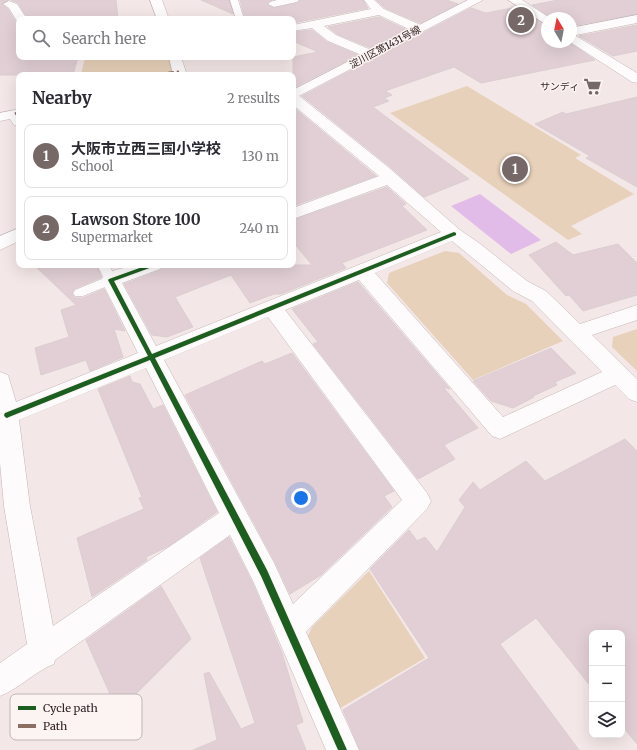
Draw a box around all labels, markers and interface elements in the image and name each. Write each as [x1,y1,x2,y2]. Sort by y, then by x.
pin: 2 [508,5,534,35]
north arrow [541,12,577,48]
search box [16,16,296,60]
street label: 淀川区第1431号線 [347,23,423,71]
icon: search [30,27,52,49]
text: Search here [62,29,146,48]
supermarket icon: サンディ [582,76,602,96]
place label: サンディ [540,80,579,93]
text: Nearby [32,87,92,109]
text: 2 results [227,90,280,107]
text: 大阪市立西三国小学校 [71,139,221,158]
text: 1 [43,148,49,165]
text: 130 m [242,148,279,165]
pin: 1 [502,154,528,184]
text: School [71,158,113,175]
text: Lawson Store 100 [71,210,201,229]
text: 2 [42,220,50,237]
text: 240 m [239,220,279,237]
text: Supermarket [71,229,153,246]
your location [291,488,311,508]
map controls [589,630,625,738]
button: + [589,630,625,666]
button: − [589,666,625,702]
legend [10,694,142,740]
text: Cycle path [43,701,98,715]
button: layers [589,702,625,738]
text: Path [43,719,68,733]

